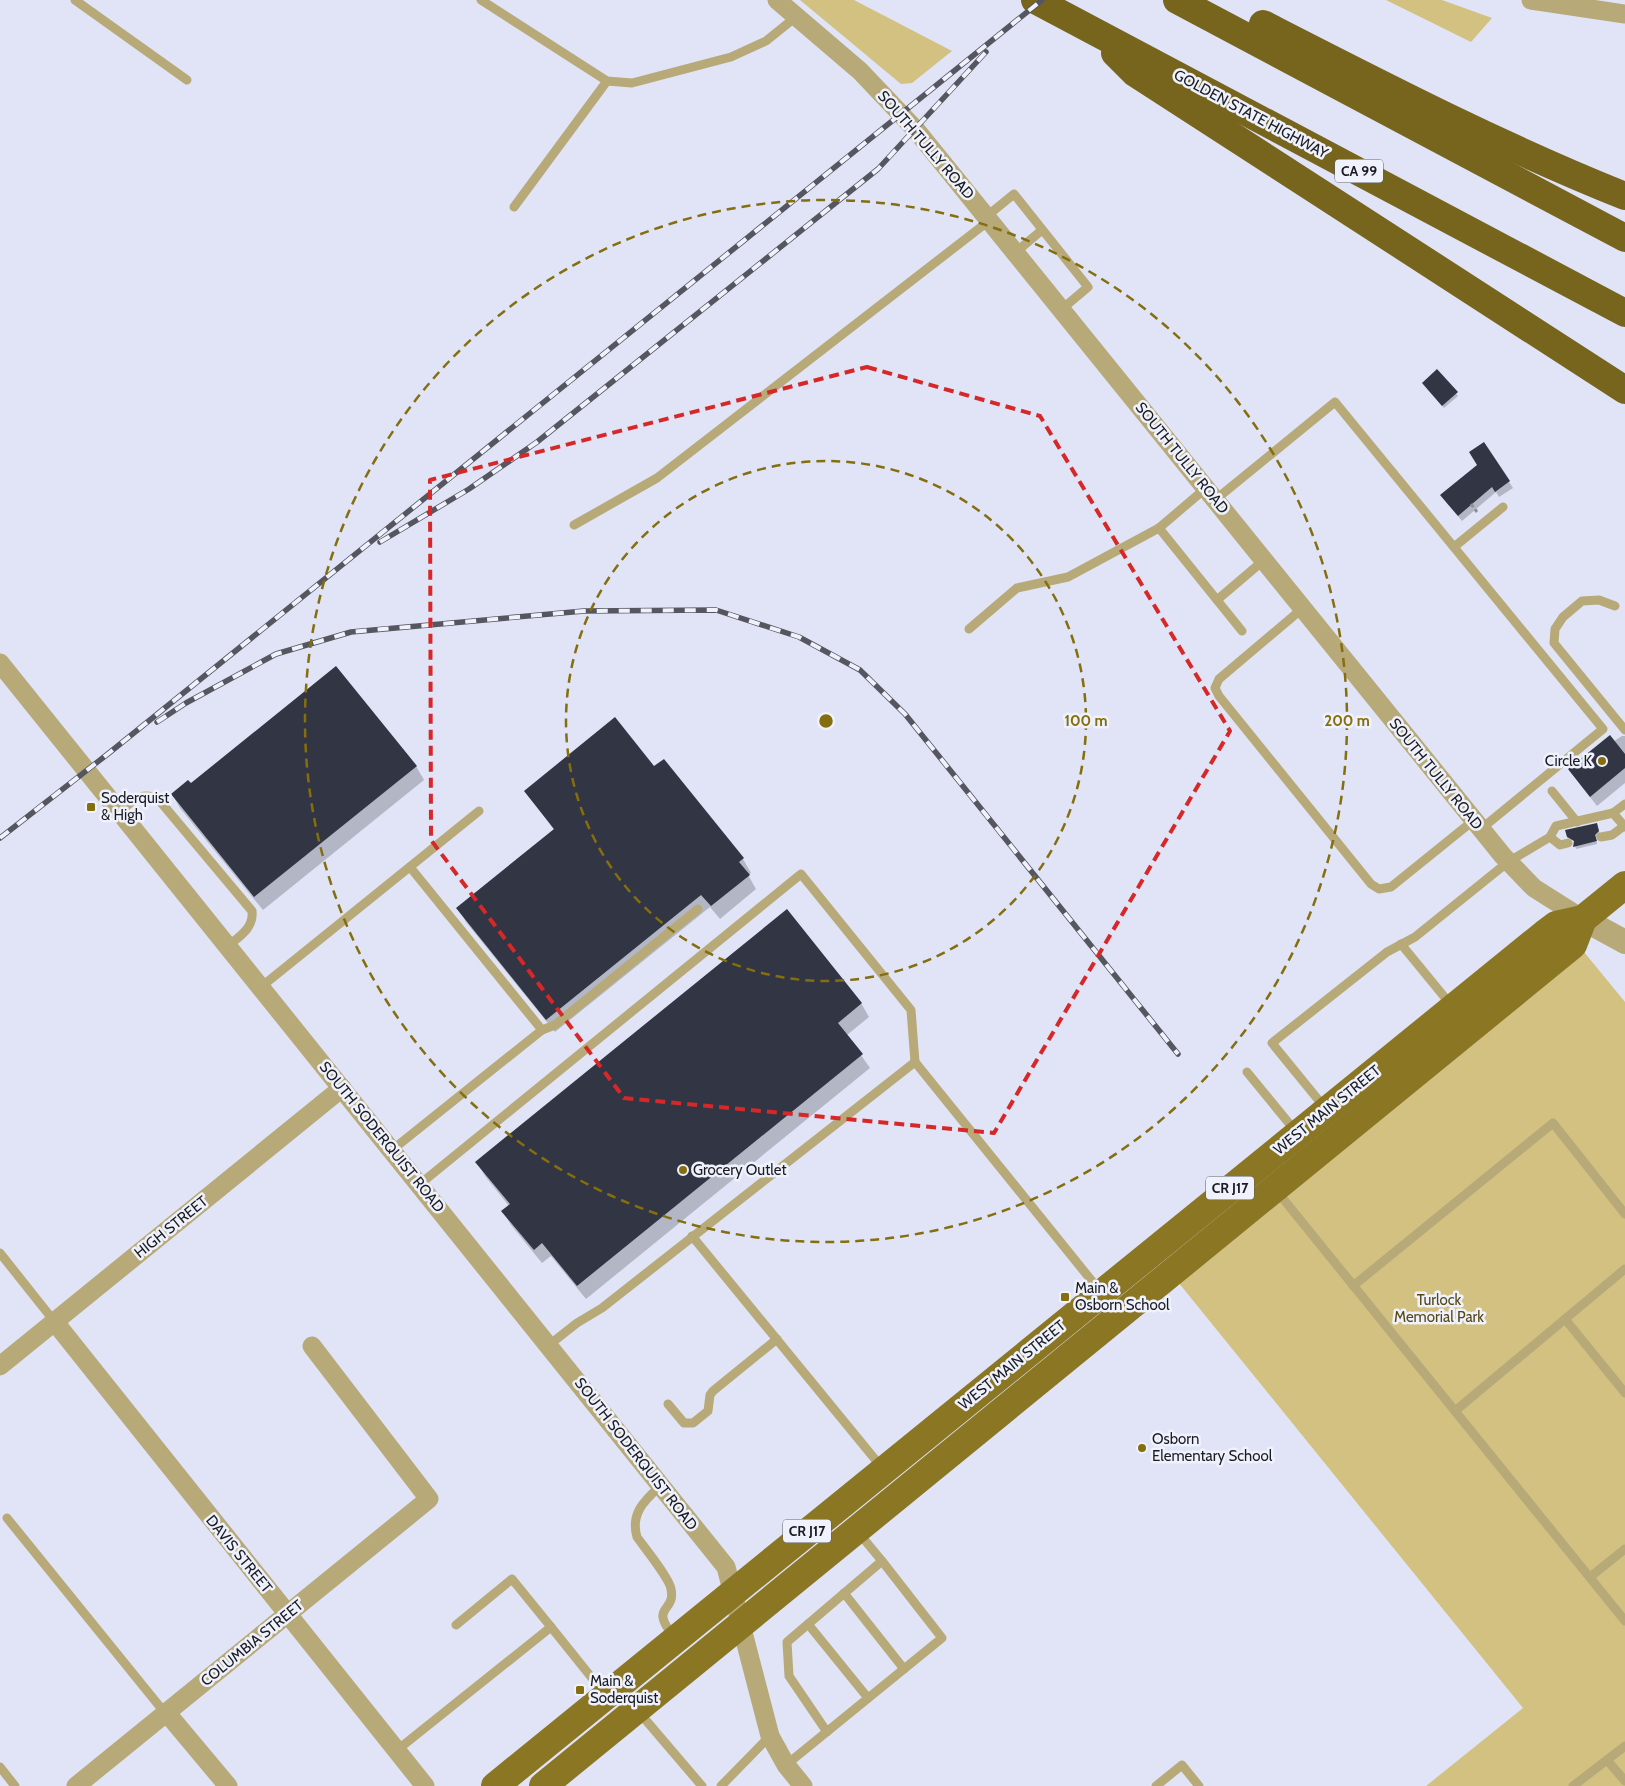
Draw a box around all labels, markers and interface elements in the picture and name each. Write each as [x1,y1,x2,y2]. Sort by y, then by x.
street label: GOLDEN STATE HIGHWAY [1171,66,1332,163]
street label: SOUTH TULLY ROAD [874,87,978,203]
road number: CA 99 [1335,160,1383,182]
street label: SOUTH TULLY ROAD [1132,399,1232,517]
centre of rings [817,712,835,730]
text: 100 m [1064,712,1108,730]
text: 200 m [1324,712,1370,730]
street label: SOUTH TULLY ROAD [1386,715,1486,833]
place label: Circle K [1545,752,1593,770]
marker: Circle K [1596,755,1608,767]
place label: Soderquist & High [101,789,169,824]
marker: Soderquist & High [85,801,97,813]
street label: SOUTH SODERQUIST ROAD [316,1058,448,1216]
street label: WEST MAIN STREET [1270,1061,1384,1159]
place label: Grocery Outlet [693,1161,786,1179]
marker: Grocery Outlet [677,1164,689,1176]
road number: CR J17 [1206,1176,1254,1200]
street label: HIGH STREET [131,1192,211,1262]
place label: Main & Osborn School [1075,1279,1170,1314]
marker: Main & Osborn School [1059,1291,1071,1303]
park label: Turlock Memorial Park [1394,1291,1484,1326]
street label: WEST MAIN STREET [955,1316,1069,1414]
street label: SOUTH SODERQUIST ROAD [571,1374,701,1534]
place label: Osborn Elementary School [1152,1430,1273,1465]
marker: Osborn Elementary School [1136,1442,1148,1454]
street label: DAVIS STREET [202,1512,276,1596]
road number: CR J17 [783,1520,831,1542]
street label: COLUMBIA STREET [197,1596,307,1690]
place label: Main & Soderquist [590,1672,658,1707]
marker: Main & Soderquist [574,1684,586,1696]

